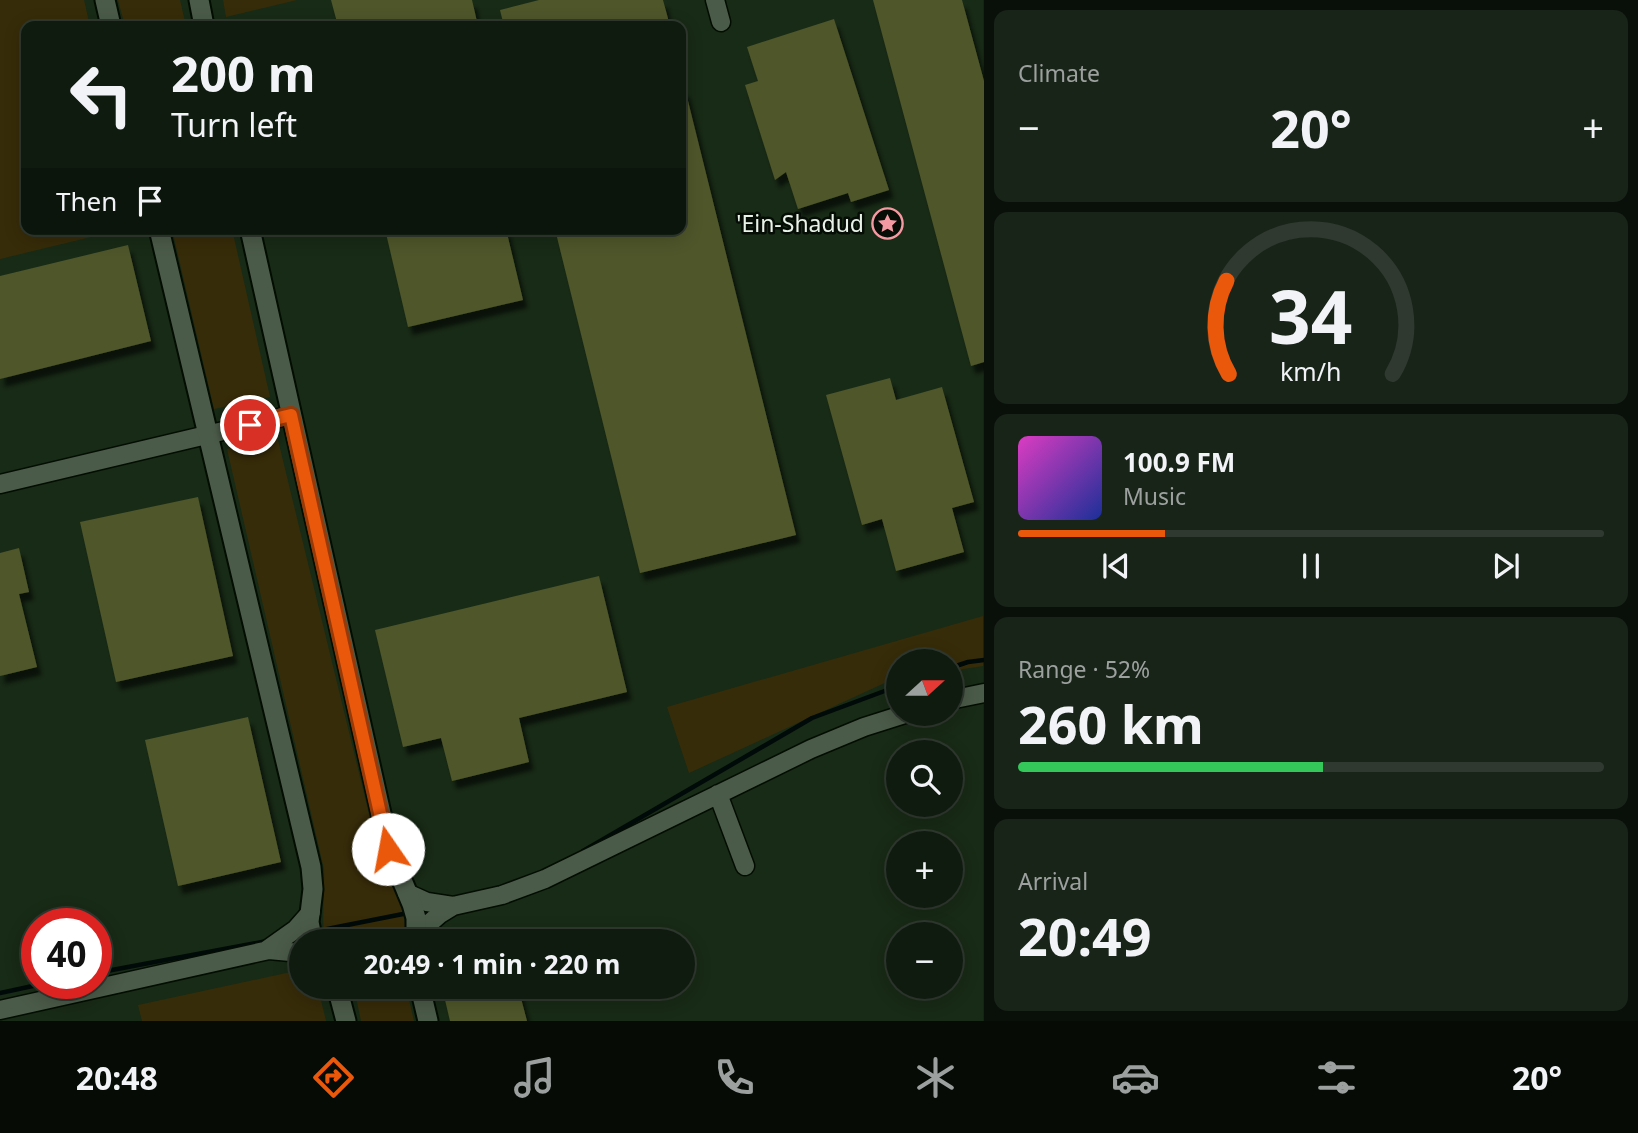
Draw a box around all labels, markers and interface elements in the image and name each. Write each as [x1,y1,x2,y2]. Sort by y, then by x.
text: 200 m [171,40,316,106]
icon: left [56,49,147,140]
text: Climate [1018,57,1100,89]
text: 20° [1270,92,1352,163]
text: − [1018,101,1040,153]
text: + [1582,101,1604,153]
text: Turn left [171,103,297,146]
icon: arrive [131,182,169,220]
text: Then [56,183,117,219]
place label: 'Ein-Shadud [736,207,864,239]
place icon: 'Ein-Shadud [870,207,904,241]
text: 34 [1269,267,1353,366]
text: km/h [1280,354,1342,388]
pin [220,395,280,455]
icon: arrive [231,406,269,444]
text: 100.9 FM [1123,444,1235,480]
text: Music [1123,480,1186,512]
icon: previous [1097,547,1135,585]
icon: pause [1292,547,1330,585]
icon: next [1487,547,1525,585]
north arrow [886,649,962,726]
map controls [886,649,963,999]
text: Range · 52% [1018,653,1150,685]
text: 260 km [1018,688,1204,759]
button: search [886,740,963,817]
position arrow [351,812,425,886]
button: + [886,831,963,908]
text: Arrival [1018,865,1088,897]
text: 20:49 [1018,900,1152,971]
speed limit sign: 40 [21,908,112,999]
button: − [886,922,963,999]
text: 20:49 · 1 min · 220 m [364,946,620,982]
icon: directions [309,1053,358,1102]
icon: music [510,1053,559,1102]
icon: phone [710,1053,759,1102]
icon: climate [911,1053,960,1102]
icon: car [1111,1053,1160,1102]
icon: filters [1312,1053,1361,1102]
text: 20:48 [76,1056,158,1099]
text: 20° [1512,1056,1562,1099]

